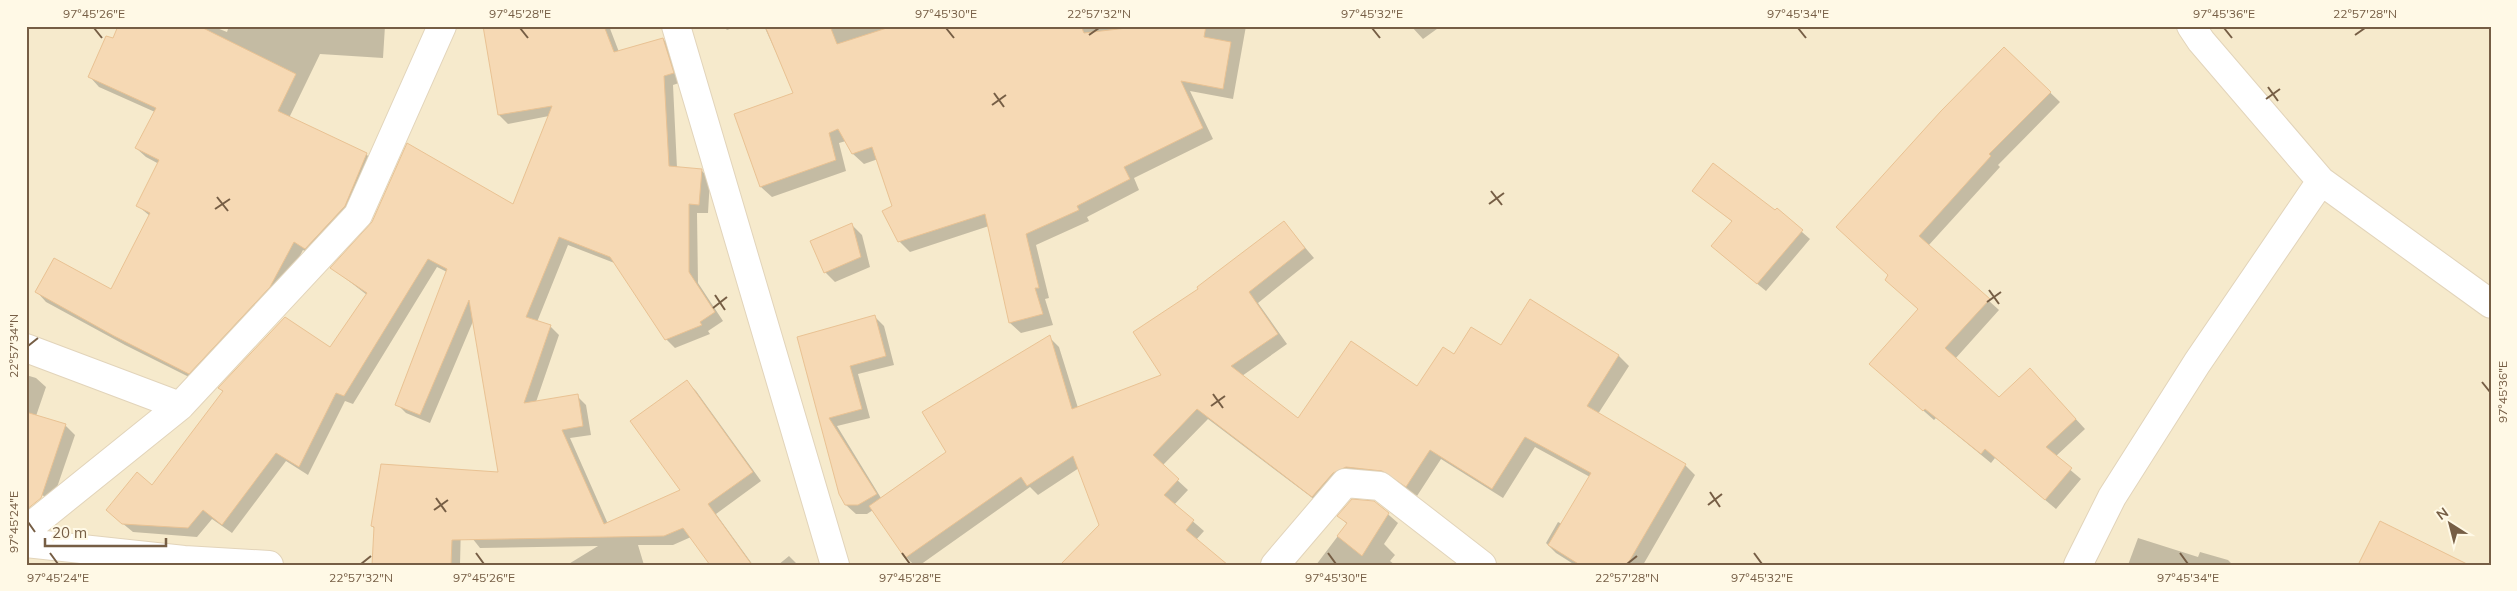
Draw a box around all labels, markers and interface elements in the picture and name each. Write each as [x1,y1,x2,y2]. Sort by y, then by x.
text: 97°45'26"E [63,6,125,21]
text: 97°45'28"E [489,6,551,21]
text: 97°45'30"E [915,6,977,21]
text: 22°57'32"N [1067,6,1131,21]
text: 97°45'32"E [1341,6,1403,21]
text: 97°45'34"E [1767,6,1829,21]
text: 97°45'36"E [2193,6,2255,21]
text: 22°57'28"N [2333,6,2397,21]
text: 22°57'34"N [6,314,21,378]
text: 97°45'36"E [2495,361,2510,423]
text: 97°45'24"E [6,491,21,553]
north arrow [2424,498,2474,548]
text: N [2433,503,2452,524]
scale bar [45,516,166,548]
text: 20 m [52,523,87,542]
text: 97°45'24"E [27,570,89,585]
text: 22°57'32"N [329,570,393,585]
text: 97°45'26"E [453,570,515,585]
text: 97°45'28"E [879,570,941,585]
text: 97°45'30"E [1305,570,1367,585]
text: 22°57'28"N [1595,570,1659,585]
text: 97°45'32"E [1731,570,1793,585]
text: 97°45'34"E [2157,570,2219,585]

